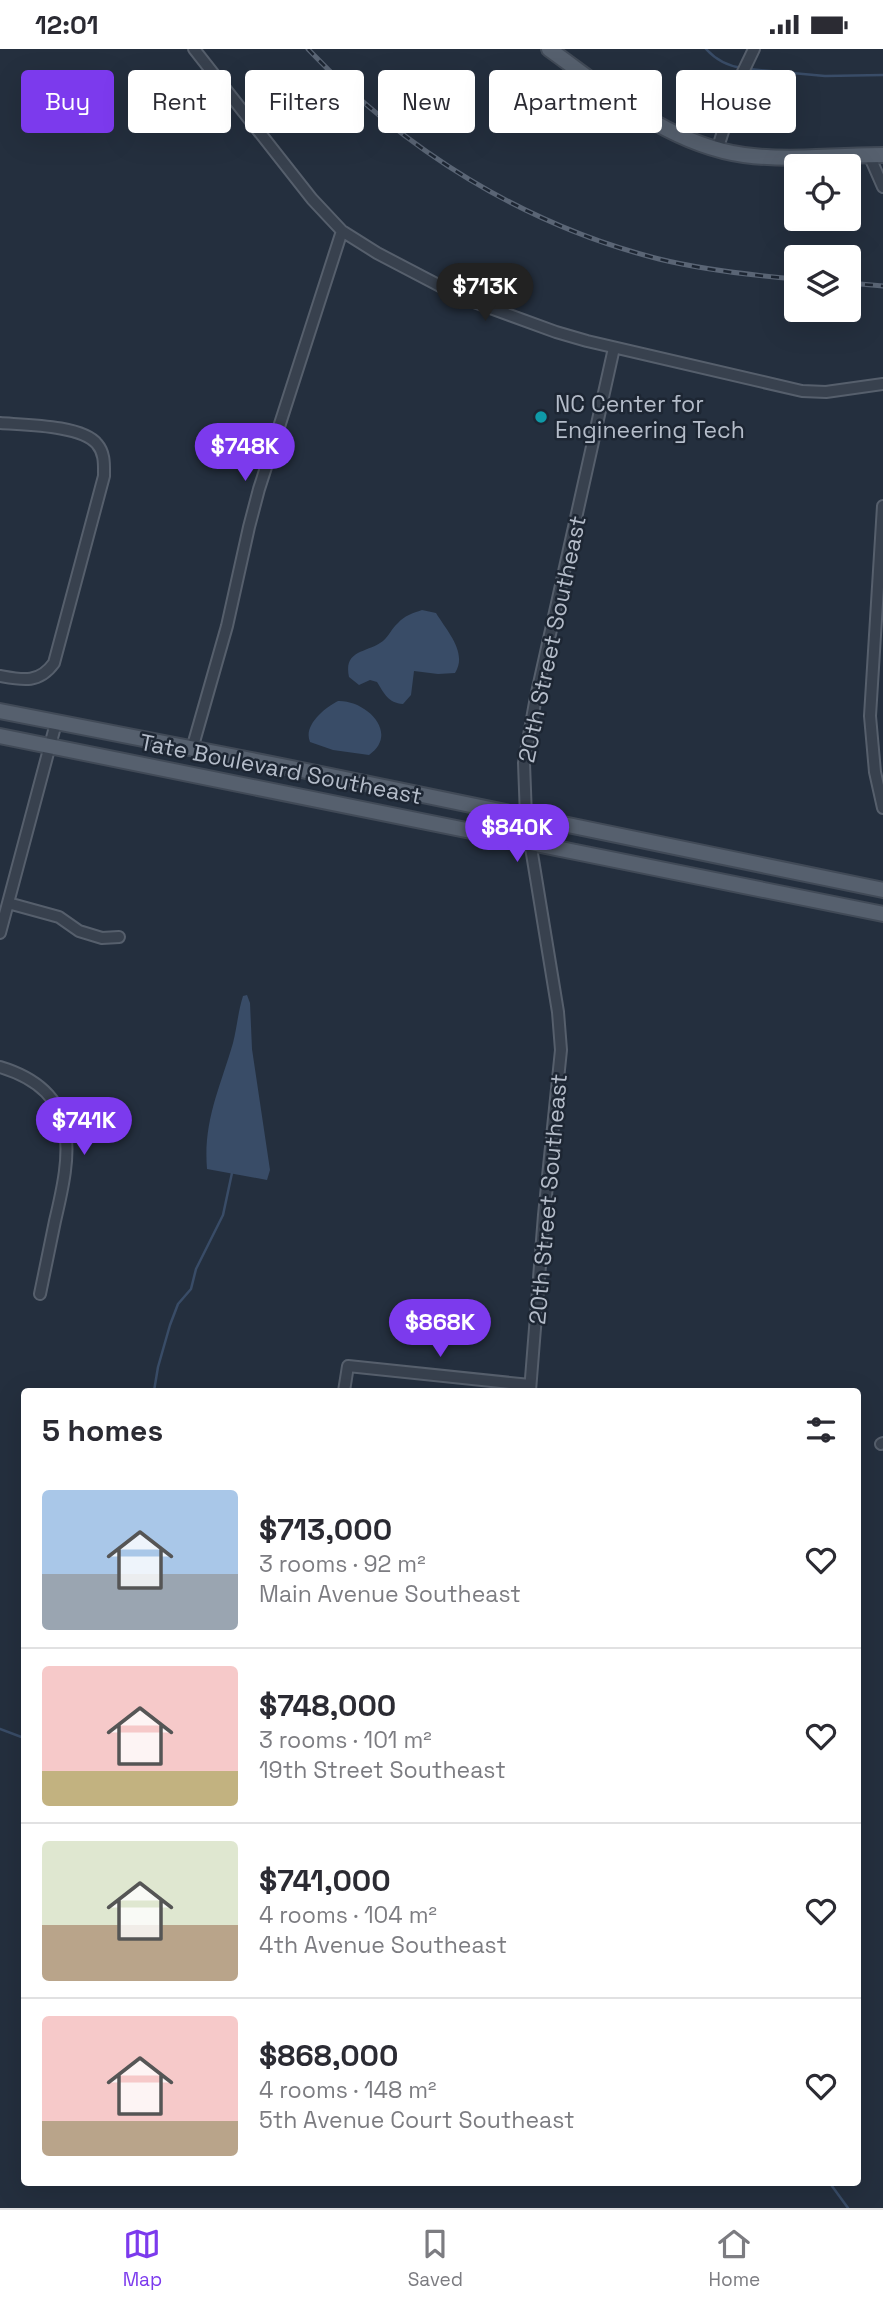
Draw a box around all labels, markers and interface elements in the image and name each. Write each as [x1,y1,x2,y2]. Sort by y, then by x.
text: 12:01 [35,8,99,42]
chip: Buy [21,70,114,133]
chip: Rent [128,70,231,133]
chip: Filters [245,70,364,133]
chip: New [378,70,475,133]
chip: Apartment [489,70,662,133]
chip: House [676,70,796,133]
map controls [784,154,861,322]
button: locate [784,154,861,231]
button: layers [784,245,861,322]
pin: $713K [436,264,534,323]
text: $713K [452,271,518,301]
place label: NC Center for Engineering Tech [555,389,745,445]
marker: NC Center for Engineering Tech [533,409,549,425]
pin: $748K [196,423,294,483]
text: $748K [211,431,279,461]
street label: 20th Street Southeast [511,513,593,765]
street label: Tate Boulevard Southeast [138,727,424,811]
pin: $840K [468,805,566,864]
text: $840K [481,812,553,842]
street label: 20th Street Southeast [522,1072,574,1326]
pin: $741K [35,1097,133,1157]
text: $741K [52,1105,116,1135]
pin: $868K [391,1299,489,1359]
text: $868K [405,1307,475,1337]
text: 5 homes [42,1411,163,1450]
icon: filters [802,1411,840,1449]
text: $713,000 [259,1510,392,1549]
icon: home [98,1518,182,1602]
icon: heart [802,1541,840,1579]
text: 3 rooms · 92 m² [259,1549,426,1579]
text: Main Avenue Southeast [259,1579,521,1609]
text: $748,000 [259,1686,396,1725]
icon: home [98,1694,182,1778]
icon: heart [802,1717,840,1755]
text: 3 rooms · 101 m² [259,1725,432,1755]
text: 19th Street Southeast [259,1755,506,1785]
text: $741,000 [259,1861,391,1900]
icon: home [98,1869,182,1953]
icon: heart [802,1892,840,1930]
text: 4 rooms · 104 m² [259,1900,437,1930]
text: 4th Avenue Southeast [259,1930,507,1960]
text: $868,000 [259,2036,399,2075]
icon: home [98,2044,182,2128]
icon: heart [802,2067,840,2105]
text: 4 rooms · 148 m² [259,2075,436,2105]
text: 5th Avenue Court Southeast [259,2105,575,2135]
tab: Map [123,2225,162,2292]
tab: Saved [408,2225,463,2292]
tab: Home [708,2225,760,2292]

